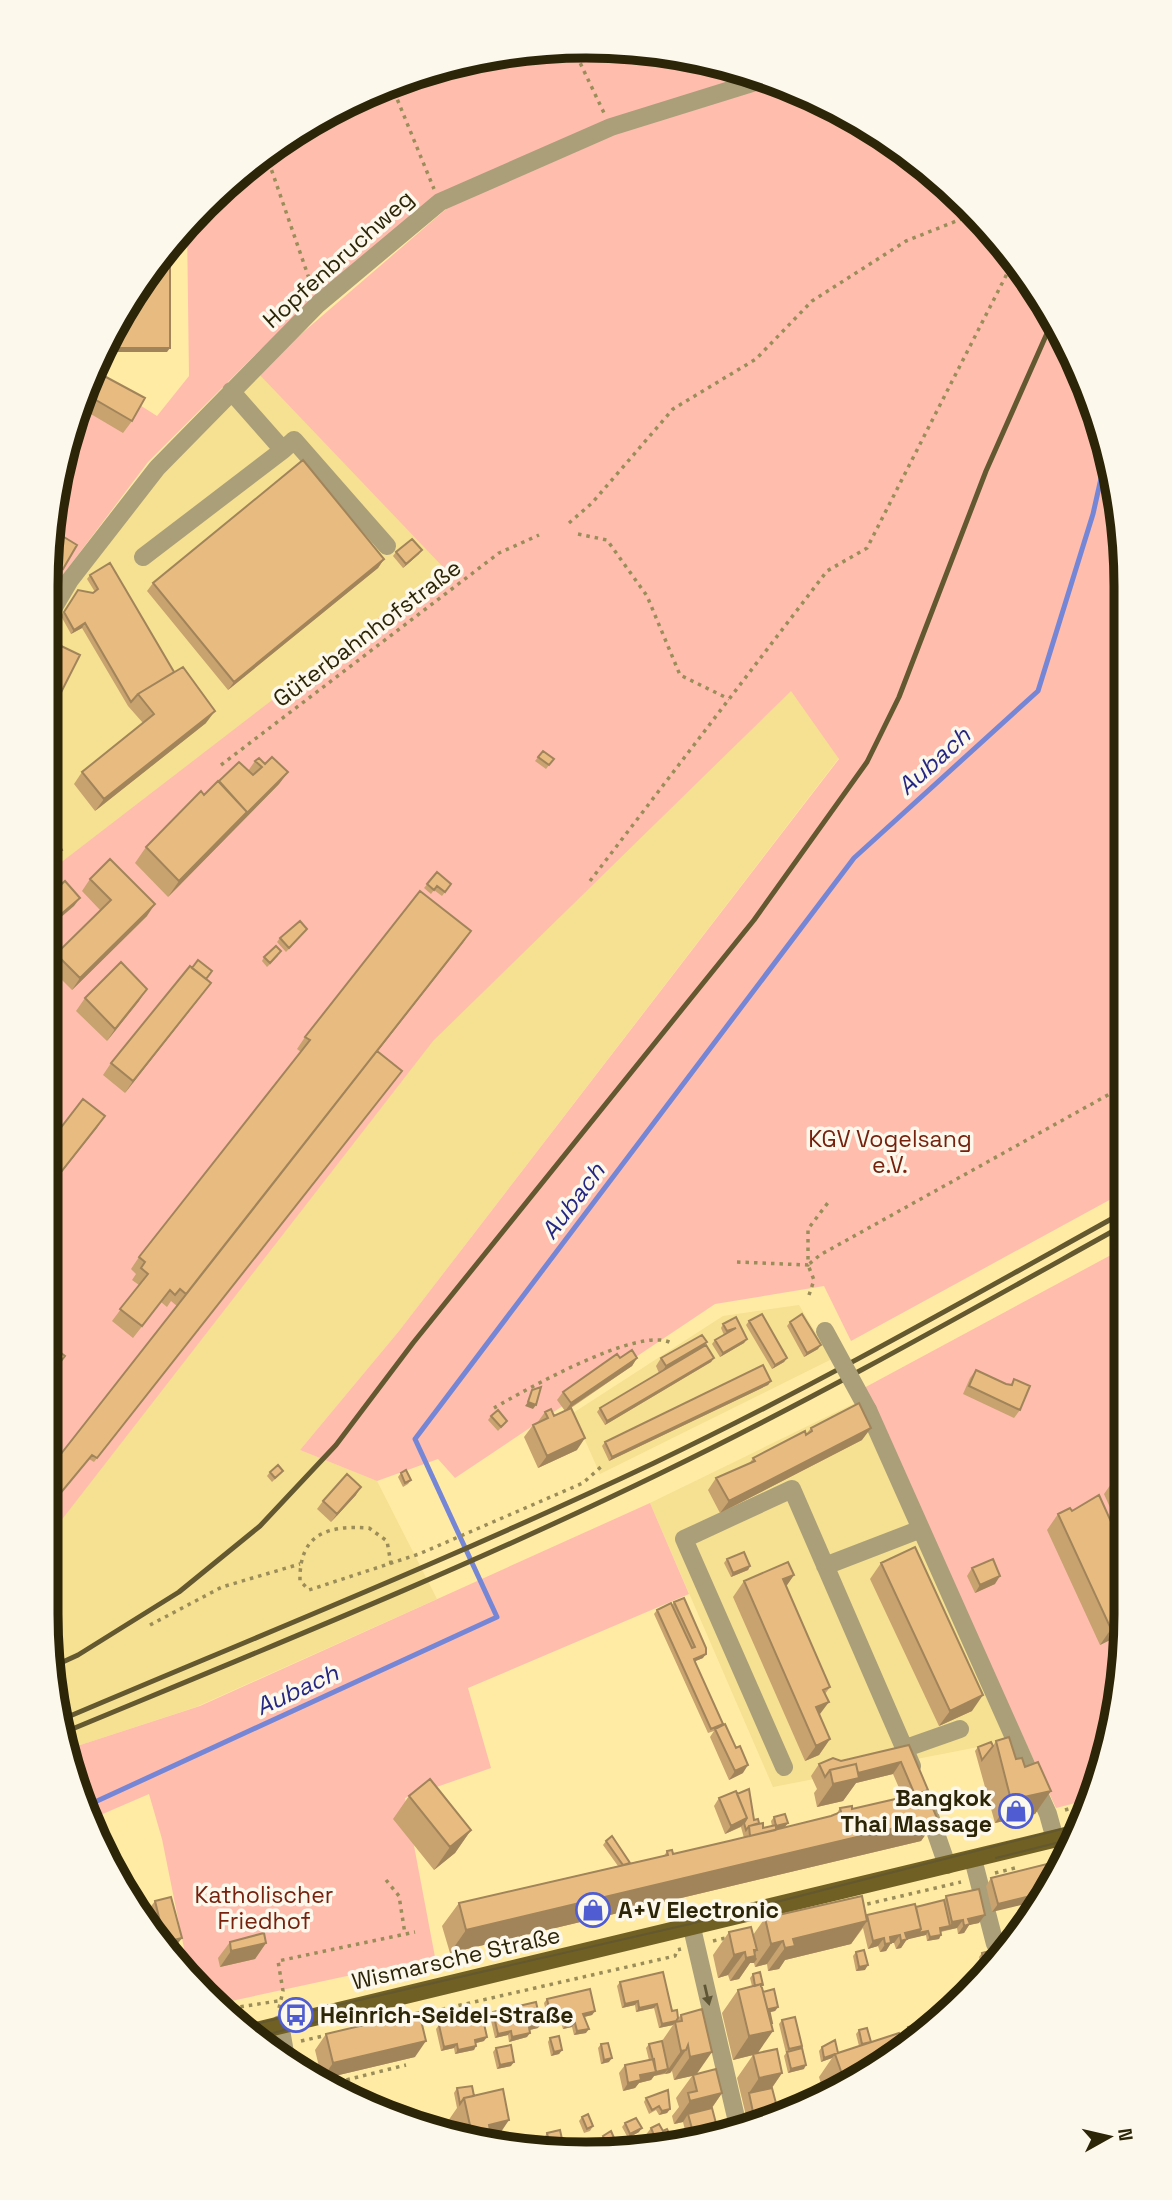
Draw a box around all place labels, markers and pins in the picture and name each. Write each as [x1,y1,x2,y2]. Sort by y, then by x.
place label: Bangkok Thai Massage [841,1783,992,1839]
shop icon: Bangkok Thai Massage [997,1792,1035,1830]
shop icon: A+V Electronic [574,1891,612,1929]
place label: A+V Electronic [618,1895,779,1925]
bus stop icon: Heinrich-Seidel-Straße [277,1996,315,2034]
place label: Heinrich-Seidel-Straße [320,2000,574,2030]

